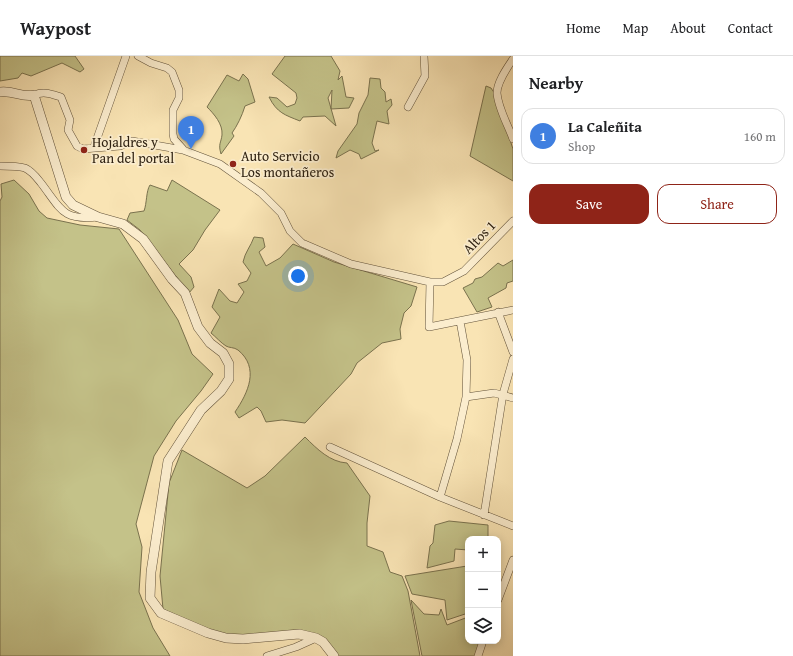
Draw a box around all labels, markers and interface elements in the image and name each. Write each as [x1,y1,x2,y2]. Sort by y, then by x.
text: Waypost [20,14,91,42]
text: Home [566,18,601,38]
text: Map [623,18,648,38]
text: About [670,18,706,38]
text: Contact [728,18,773,38]
text: Nearby [529,70,583,95]
pin: 1 [178,116,204,149]
text: La Caleñita [568,116,642,137]
text: 1 [540,127,546,146]
text: 160 m [744,127,776,146]
place label: Hojaldres y Pan del portal [92,132,174,168]
text: Shop [568,137,595,156]
marker: Hojaldres y Pan del portal [79,145,89,155]
place label: Auto Servicio Los montañeros [241,146,334,182]
marker: Auto Servicio Los montañeros [228,159,238,169]
button: Save [529,184,649,224]
button: Share [657,184,777,224]
street label: Altos 1 [458,216,500,258]
your location [288,266,308,286]
map controls [465,536,501,644]
button: + [465,536,501,572]
button: − [465,572,501,608]
button: layers [465,608,501,644]

